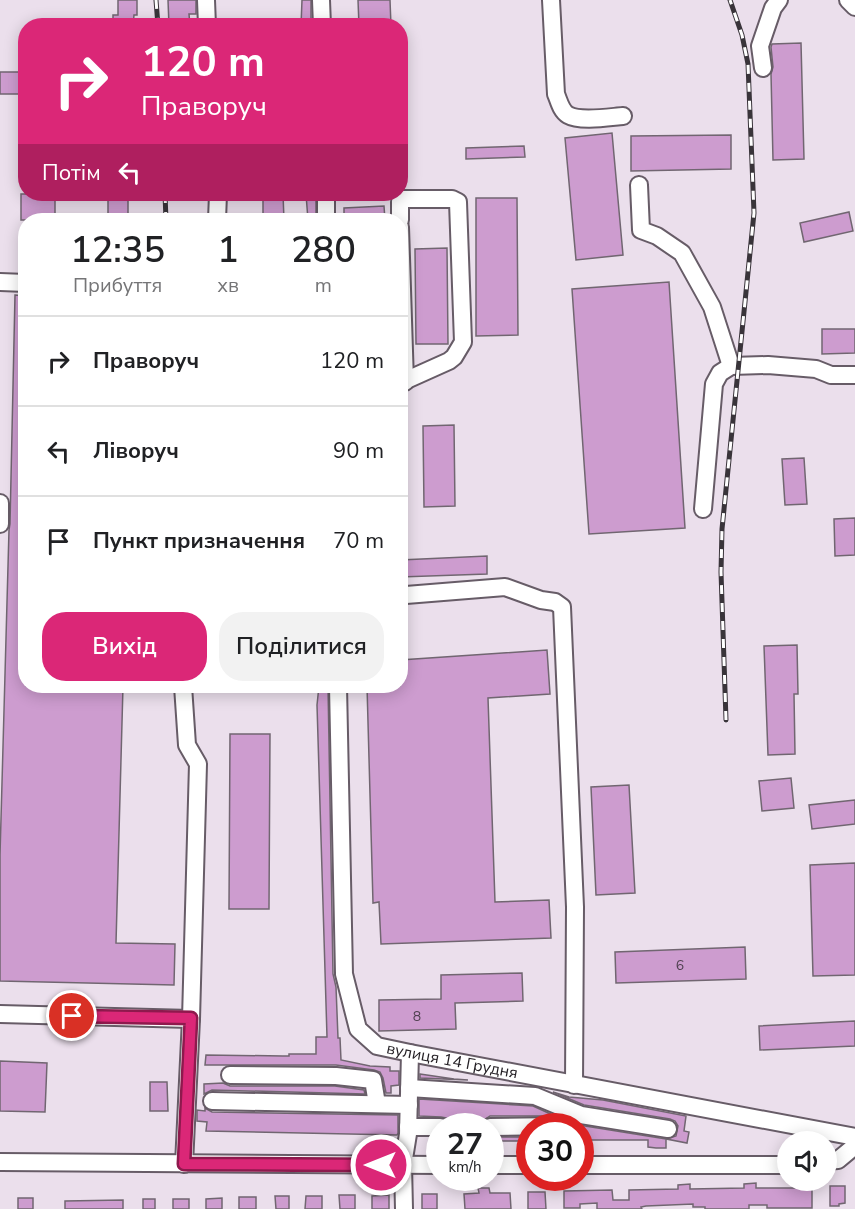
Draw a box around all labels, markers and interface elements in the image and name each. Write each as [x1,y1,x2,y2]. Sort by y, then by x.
text: 120 m [141,34,265,91]
icon: right [42,42,120,120]
text: Праворуч [141,88,267,125]
icon: left [113,156,146,189]
text: Потім [42,158,101,188]
text: 12:35 [70,226,165,275]
text: 1 [217,226,239,275]
text: 280 [291,226,356,275]
text: Прибуття [73,272,162,299]
text: хв [217,272,239,299]
text: m [315,272,332,299]
icon: right [42,345,75,378]
text: Праворуч [93,346,199,376]
text: 120 m [320,346,384,376]
icon: left [42,435,75,468]
text: Ліворуч [93,436,179,466]
text: 90 m [333,436,384,466]
icon: arrive [42,525,75,558]
text: Пункт призначення [93,526,305,556]
text: 70 m [333,526,384,556]
button: Вихід [42,612,207,681]
button: Поділитися [219,612,384,681]
house number: 6 [676,956,684,975]
pin [46,990,97,1041]
icon: arrive [55,999,88,1032]
house number: 8 [413,1007,421,1026]
street label: вулиця 14 Грудня [384,1037,520,1084]
speed limit sign: 30 [516,1113,594,1191]
text: 27 [447,1124,483,1165]
map controls [777,1131,837,1191]
button: sound [777,1131,837,1191]
position arrow [349,1133,413,1197]
text: km/h [448,1157,482,1177]

